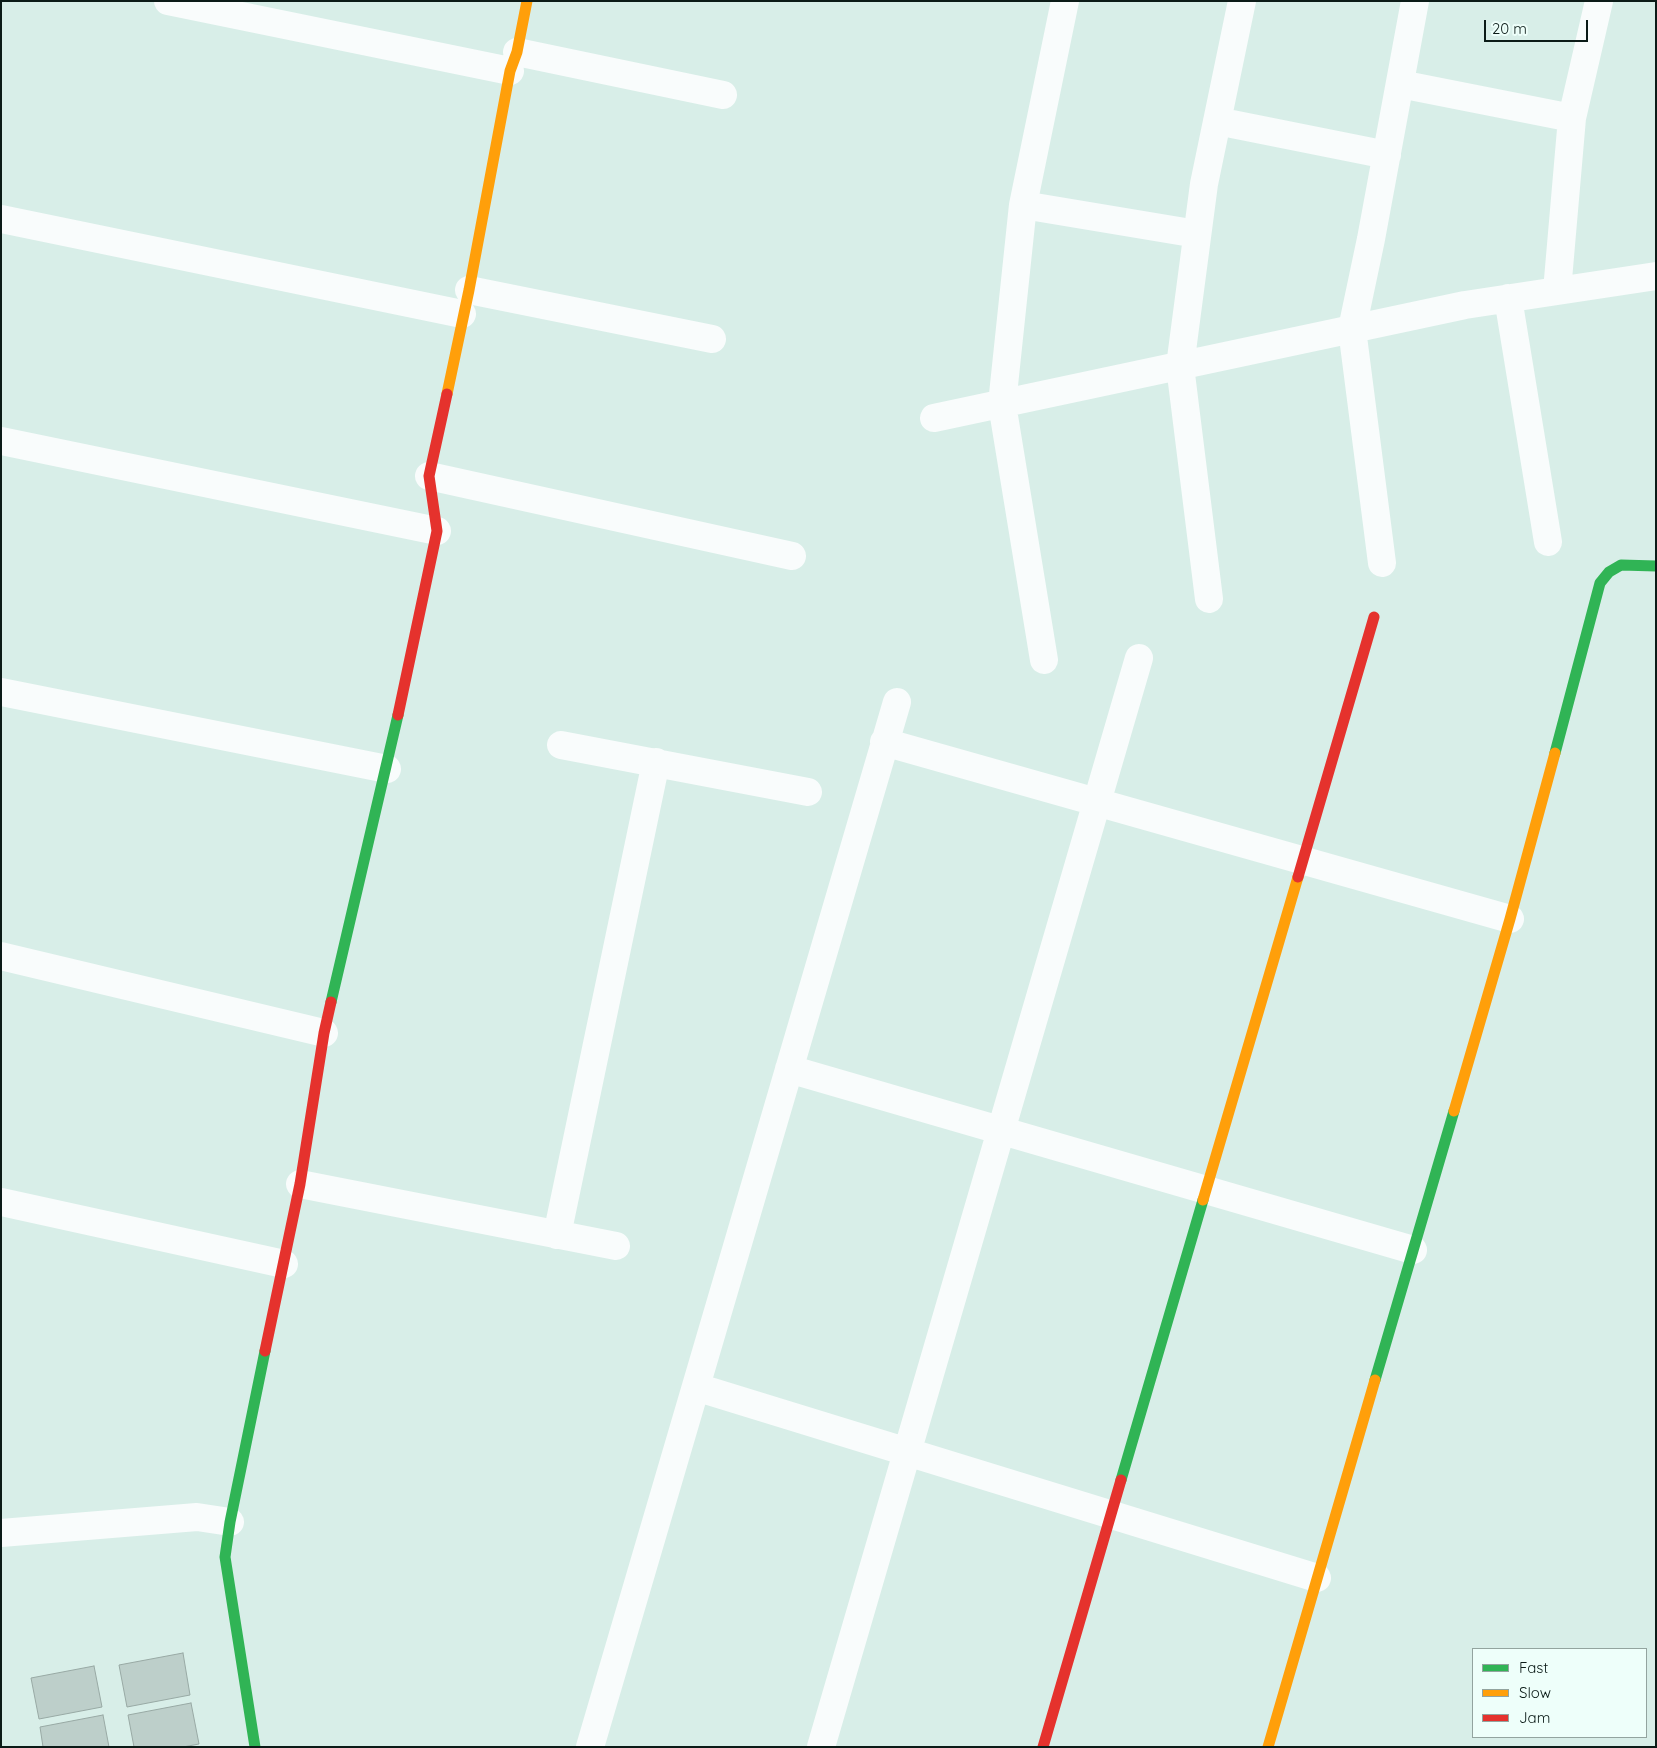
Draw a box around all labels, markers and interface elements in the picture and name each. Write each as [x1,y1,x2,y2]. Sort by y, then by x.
scale bar [1487,10,1591,42]
text: 20 m [1492,19,1527,38]
legend [1472,1648,1647,1738]
text: Fast [1519,1658,1548,1677]
text: Slow [1519,1683,1551,1702]
text: Jam [1519,1708,1550,1727]

